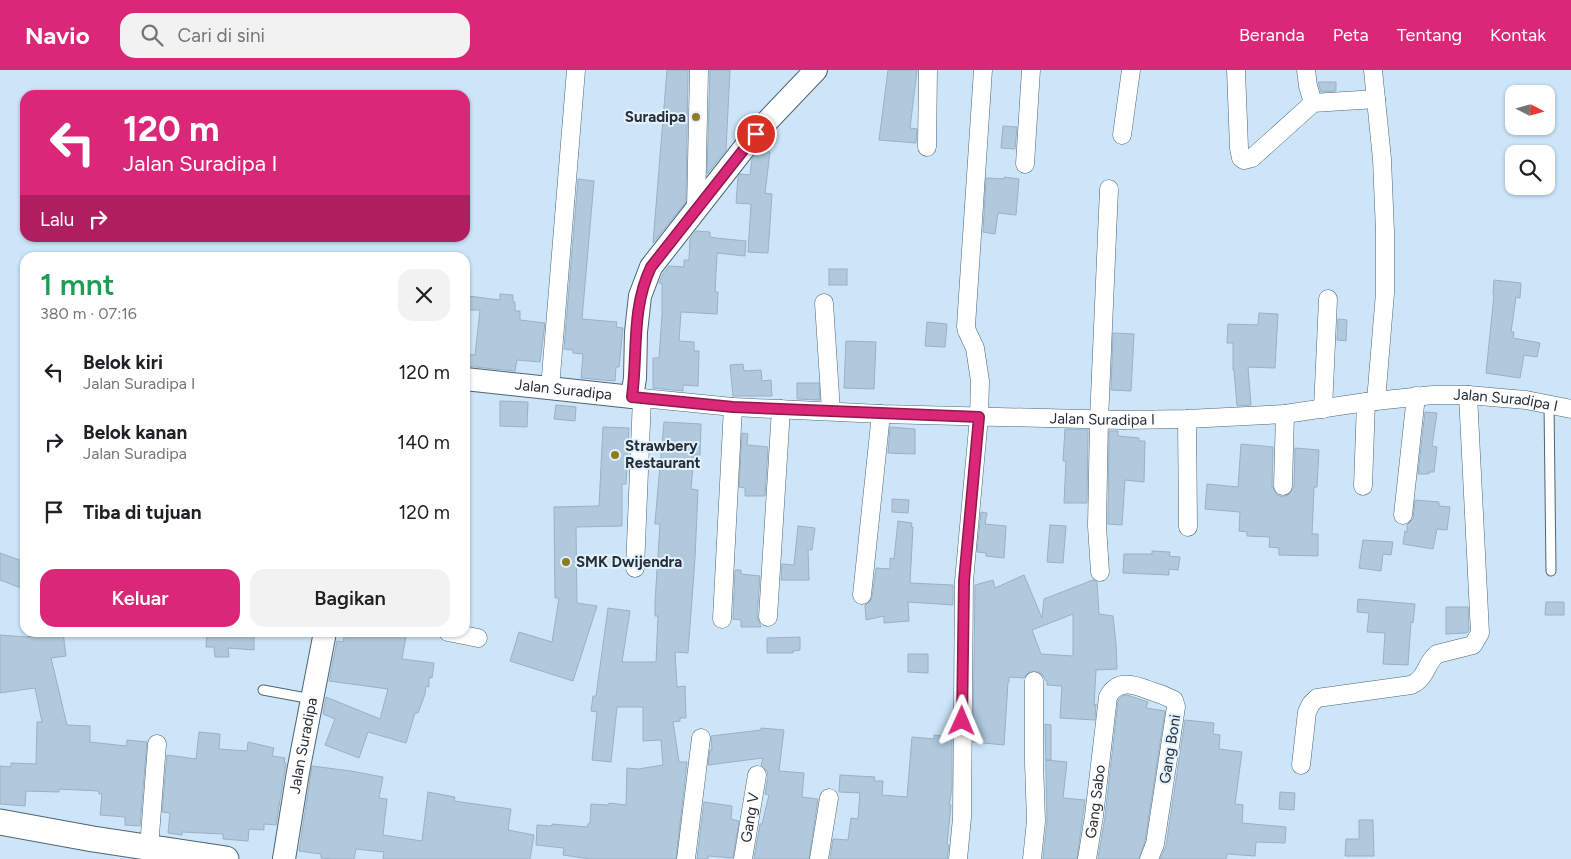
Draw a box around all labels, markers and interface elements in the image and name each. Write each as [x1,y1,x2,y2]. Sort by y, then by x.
search box [120,13,470,58]
text: Navio [25,21,90,50]
icon: search [138,21,166,49]
text: Cari di sini [178,24,265,47]
text: Beranda [1239,24,1305,46]
text: Peta [1333,24,1369,46]
text: Tentang [1397,24,1462,46]
text: Kontak [1490,24,1546,46]
north arrow [1505,85,1555,135]
map controls [1505,85,1555,195]
text: 120 m [123,108,220,150]
place label: Suradipa [625,108,686,126]
icon: left [40,110,105,175]
marker: Suradipa [690,111,702,123]
pin [735,113,777,155]
icon: arrive [742,120,770,148]
button: search [1505,145,1555,195]
text: Jalan Suradipa I [123,150,277,177]
icon: right [84,205,112,233]
text: Lalu [40,208,74,231]
text: 1 mnt [40,266,114,303]
button: close [398,269,450,321]
text: 380 m · 07:16 [40,304,137,323]
text: Belok kiri [83,351,163,374]
icon: left [40,358,68,386]
text: 120 m [398,361,450,384]
text: Jalan Suradipa I [83,374,195,393]
street label: Jalan Suradipa [514,375,613,404]
street label: Jalan Suradipa I [1453,386,1559,415]
street label: Jalan Suradipa I [1049,409,1155,429]
text: Belok kanan [83,421,187,444]
icon: right [40,428,68,456]
text: 140 m [397,431,450,454]
place label: Strawbery Restaurant [625,437,701,472]
text: Jalan Suradipa [83,444,187,463]
marker: Strawbery Restaurant [609,449,621,461]
icon: arrive [40,498,68,526]
text: Tiba di tujuan [83,501,202,524]
text: 120 m [398,501,450,524]
place label: SMK Dwijendra [576,553,682,571]
marker: SMK Dwijendra [560,556,572,568]
button: Keluar [40,569,240,627]
button: Bagikan [250,569,450,627]
position arrow [935,694,987,746]
street label: Jalan Suradipa [286,696,321,795]
street label: Gang Boni [1156,713,1184,785]
street label: Gang Sabo [1081,763,1109,840]
street label: Gang V [737,791,763,844]

